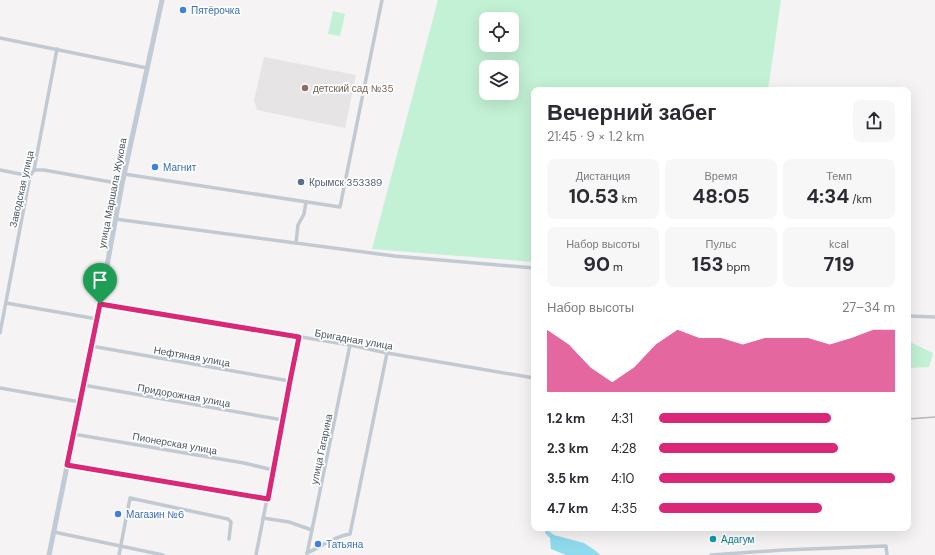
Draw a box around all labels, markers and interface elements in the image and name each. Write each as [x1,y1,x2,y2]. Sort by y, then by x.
place label: Пятёрочка [191,4,240,17]
marker: Пятёрочка [178,5,188,15]
map controls [479,12,519,100]
button: locate [479,12,519,52]
button: layers [479,60,519,100]
place label: детский сад №35 [313,82,394,95]
marker: детский сад №35 [300,83,310,93]
text: Вечерний забег [547,98,716,127]
button: share [853,100,895,142]
text: 21:45 · 9 × 1.2 km [547,128,644,145]
street label: улица Маршала Жукова [95,136,130,249]
street label: Заводская улица [6,149,37,229]
place label: Магнит [163,161,197,174]
marker: Магнит [150,162,160,172]
text: Дистанция [576,169,630,183]
text: Время [704,169,738,183]
text: Темп [826,169,852,183]
place label: Крымск 353389 [309,176,382,189]
marker: Крымск 353389 [296,177,306,187]
text: 10.53 [569,183,619,209]
text: 48:05 [692,183,750,209]
text: 4:34 [806,183,849,209]
text: km [619,192,637,206]
text: /km [849,192,872,206]
text: Набор высоты [566,237,640,251]
text: Пульс [706,237,736,251]
text: kcal [829,237,849,251]
text: 90 [583,251,610,277]
text: 153 [692,251,724,277]
text: 719 [823,251,855,277]
text: m [610,260,623,274]
text: bpm [724,260,750,274]
pin [83,263,117,304]
icon: arrive [89,269,111,291]
text: Набор высоты [547,299,634,316]
text: 27–34 m [842,299,895,316]
street label: Бригадная улица [314,326,394,353]
street label: Нефтяная улица [153,343,232,370]
street label: Придорожная улица [136,381,232,410]
text: 1.2 km [547,410,585,427]
text: 4:31 [611,410,633,427]
street label: улица Гагарина [308,412,335,486]
street label: Пионерская улица [132,430,219,457]
text: 2.3 km [547,440,588,457]
text: 4:28 [611,440,637,457]
text: 3.5 km [547,470,589,487]
text: 4:10 [611,470,634,487]
text: 4.7 km [547,500,588,517]
text: 4:35 [611,500,637,517]
place label: Магазин №6 [126,508,184,521]
marker: Магазин №6 [113,509,123,519]
place label: Адагум [721,533,755,546]
marker: Адагум [708,534,718,544]
place label: Татьяна [326,538,364,551]
marker: Татьяна [313,539,323,549]

